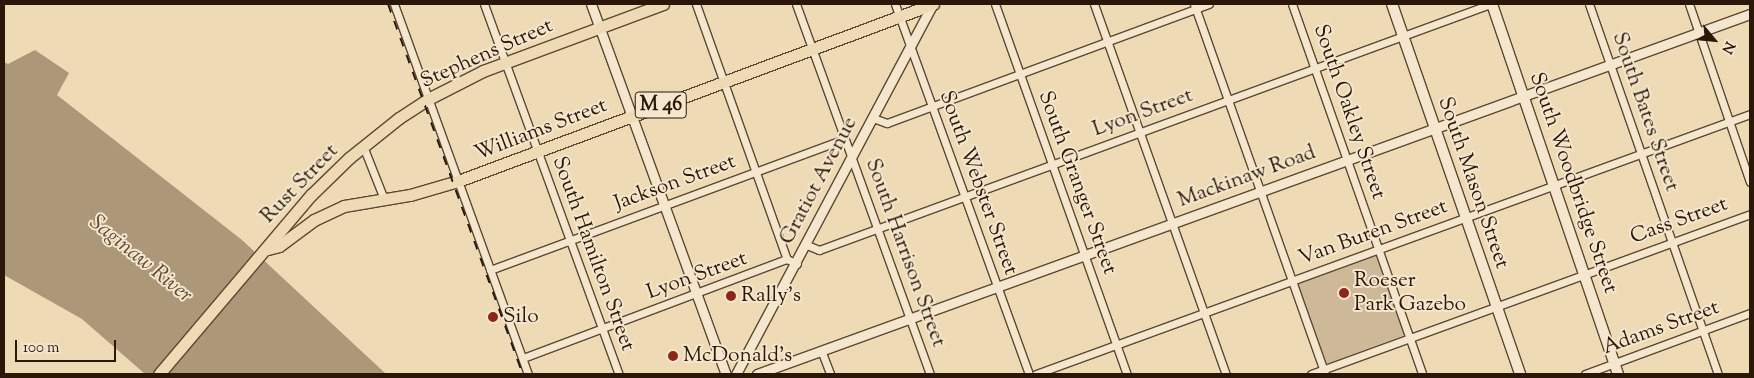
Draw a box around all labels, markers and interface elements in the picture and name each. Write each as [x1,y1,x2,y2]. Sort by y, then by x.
street label: Stephens Street [417,14,557,94]
north arrow [1689,15,1739,65]
street label: South Oakley Street [1307,21,1391,203]
street label: South Bates Street [1606,29,1684,195]
text: N [1716,37,1739,57]
street label: South Woodbridge Street [1523,69,1623,297]
street label: Lyon Street [1089,83,1197,143]
street label: South Webster Street [933,87,1023,279]
road number: M 46 [635,88,687,122]
street label: South Granger Street [1032,88,1122,278]
street label: Williams Street [471,93,611,167]
street label: South Mason Street [1432,94,1514,272]
street label: Gratiot Avenue [775,113,863,249]
street label: Rust Street [256,139,344,229]
street label: Mackinaw Road [1175,140,1319,214]
street label: Jackson Street [611,149,739,217]
street label: South Hamilton Street [546,153,640,355]
street label: South Harrison Street [859,155,951,351]
street label: Cass Street [1627,192,1731,250]
street label: Van Buren Street [1295,194,1451,272]
water label: Saginaw River [83,210,197,310]
street label: Lyon Street [643,246,751,306]
place label: Roeser Park Gazebo [1354,268,1466,318]
place label: Rally's [741,283,801,309]
marker: Roeser Park Gazebo [1338,287,1350,299]
marker: Rally's [725,290,737,302]
street label: Adams Street [1599,295,1723,361]
place label: Silo [503,304,539,330]
marker: Silo [487,311,499,323]
scale bar [18,330,119,362]
text: 100 m [23,338,59,359]
place label: McDonald's [683,343,792,369]
marker: McDonald's [667,350,679,362]

